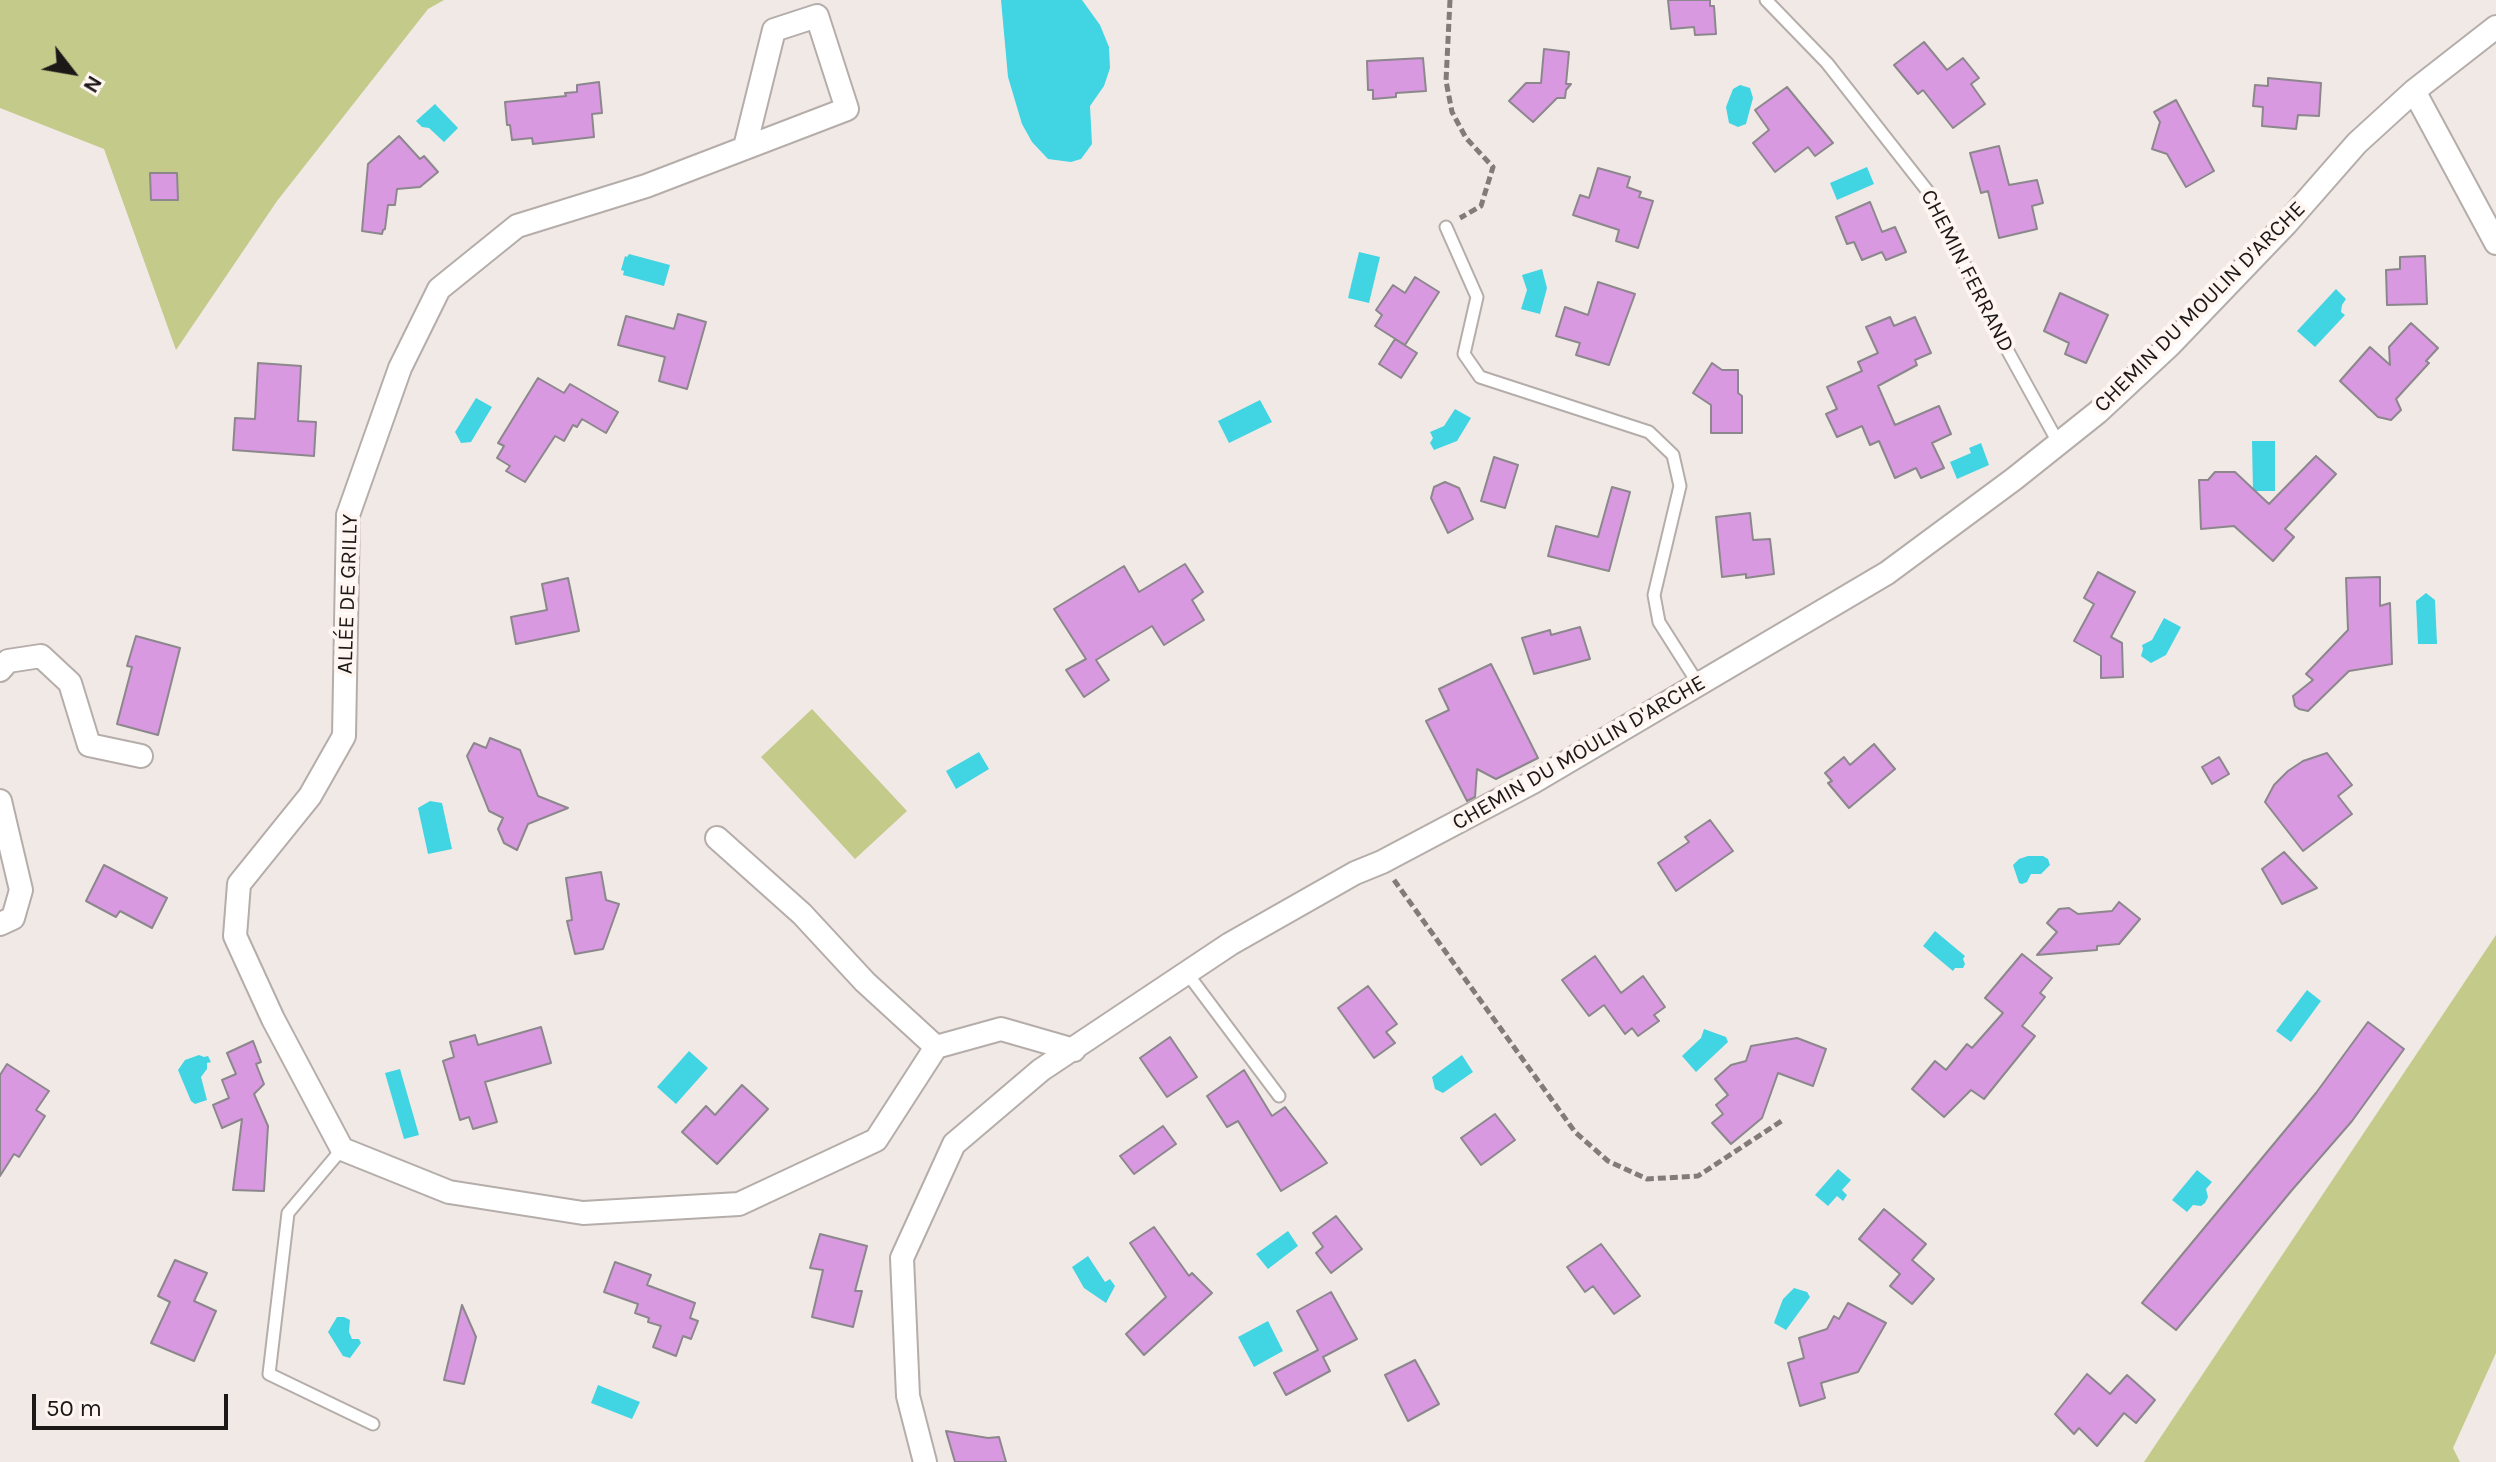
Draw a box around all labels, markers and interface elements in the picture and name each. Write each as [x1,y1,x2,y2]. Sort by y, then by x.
north arrow [32,32,112,112]
text: N [77,71,108,98]
street label: CHEMIN FERRAND [1915,185,2019,357]
street label: CHEMIN DU MOULIN D'ARCHE [2089,196,2311,418]
street label: ALLÉE DE GRILLY [332,513,364,675]
street label: CHEMIN DU MOULIN D'ARCHE [1448,670,1710,836]
scale bar [36,1378,232,1428]
text: 50 m [46,1394,102,1422]

